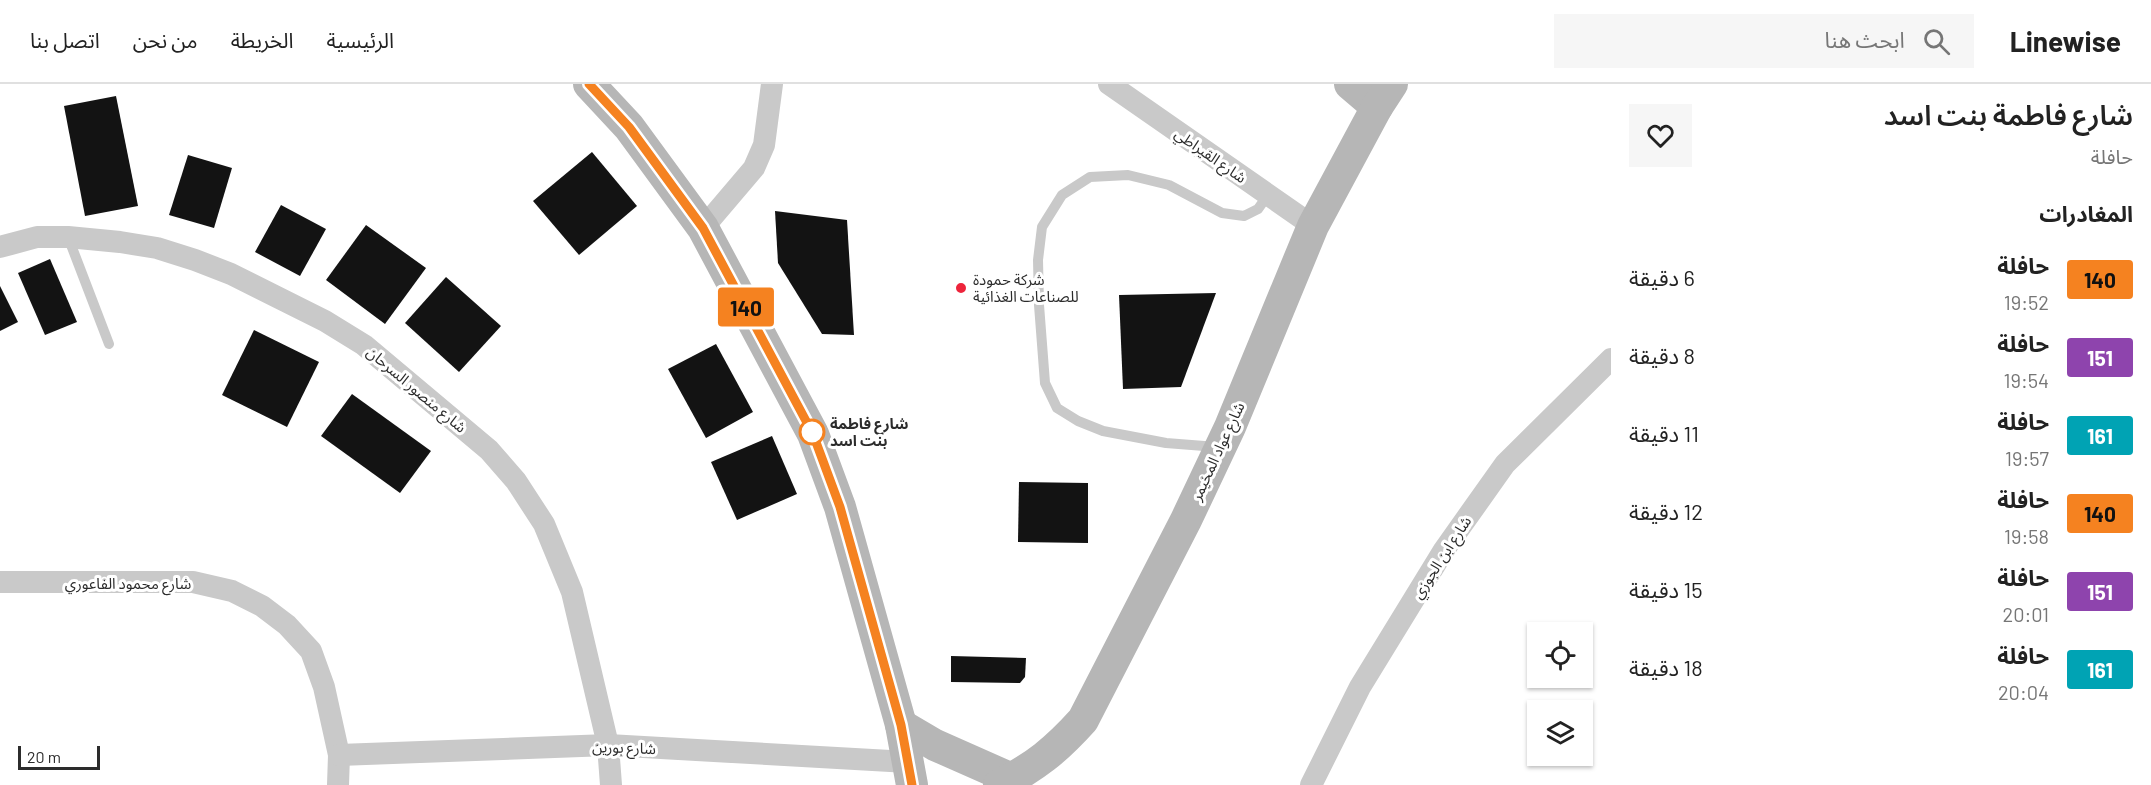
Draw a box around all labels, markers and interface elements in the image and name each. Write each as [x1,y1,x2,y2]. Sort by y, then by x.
search box [1554,14,1974,68]
text: Linewise [2010,24,2121,58]
icon: search [1920,25,1953,58]
text: ابحث هنا [1824,26,1905,52]
text: اتصل بنا [30,27,100,52]
text: من نحن [133,27,198,52]
text: الخريطة [231,27,294,52]
text: الرئيسية [327,27,394,52]
text: شارع فاطمة بنت اسد [1884,97,2133,131]
button: heart [1629,104,1692,167]
street label: شارع القيراطي [1170,124,1250,190]
text: حافلة [2091,144,2133,168]
text: المغادرات [2039,200,2133,226]
text: حافلة [1997,252,2049,278]
text: 6 دقيقة [1629,264,1695,290]
text: 140 [2084,267,2116,292]
place label: شركة حمودة للصناعات الغذائية [973,270,1079,305]
marker: شركة حمودة للصناعات الغذائية [954,281,968,295]
line badge: 140 [712,288,780,326]
text: 19:52 [2004,290,2049,314]
text: 140 [730,295,762,320]
text: حافلة [1997,330,2049,356]
street label: شارع منصور السرحان [361,342,471,439]
text: 8 دقيقة [1629,342,1695,368]
text: 151 [2087,345,2113,370]
text: 19:54 [2004,368,2049,392]
street label: شارع عواد المخيمر [1186,399,1251,506]
text: حافلة [1997,408,2049,434]
place label: شارع فاطمة بنت اسد [830,414,909,449]
marker: شارع فاطمة بنت اسد [799,419,825,445]
text: 11 دقيقة [1629,420,1699,446]
text: 161 [2087,423,2113,448]
text: 19:57 [2005,446,2049,470]
text: حافلة [1997,486,2049,512]
text: 12 دقيقة [1629,498,1703,524]
text: 140 [2084,501,2116,526]
street label: شارع ابن الجوزي [1408,512,1478,604]
text: 19:58 [2004,524,2049,548]
text: حافلة [1997,564,2049,590]
street label: شارع محمود الفاعوري [65,574,191,596]
text: 15 دقيقة [1629,576,1703,602]
text: 151 [2087,579,2113,604]
text: 20:01 [2002,602,2049,626]
map controls [1527,622,1593,766]
button: locate [1527,622,1593,688]
text: حافلة [1997,642,2049,668]
text: 18 دقيقة [1629,654,1703,680]
text: 161 [2087,657,2113,682]
text: 20:04 [1998,680,2049,704]
button: layers [1527,700,1593,766]
street label: شارع بورين [592,737,656,761]
scale bar [18,743,100,770]
text: 20 m [27,747,61,766]

